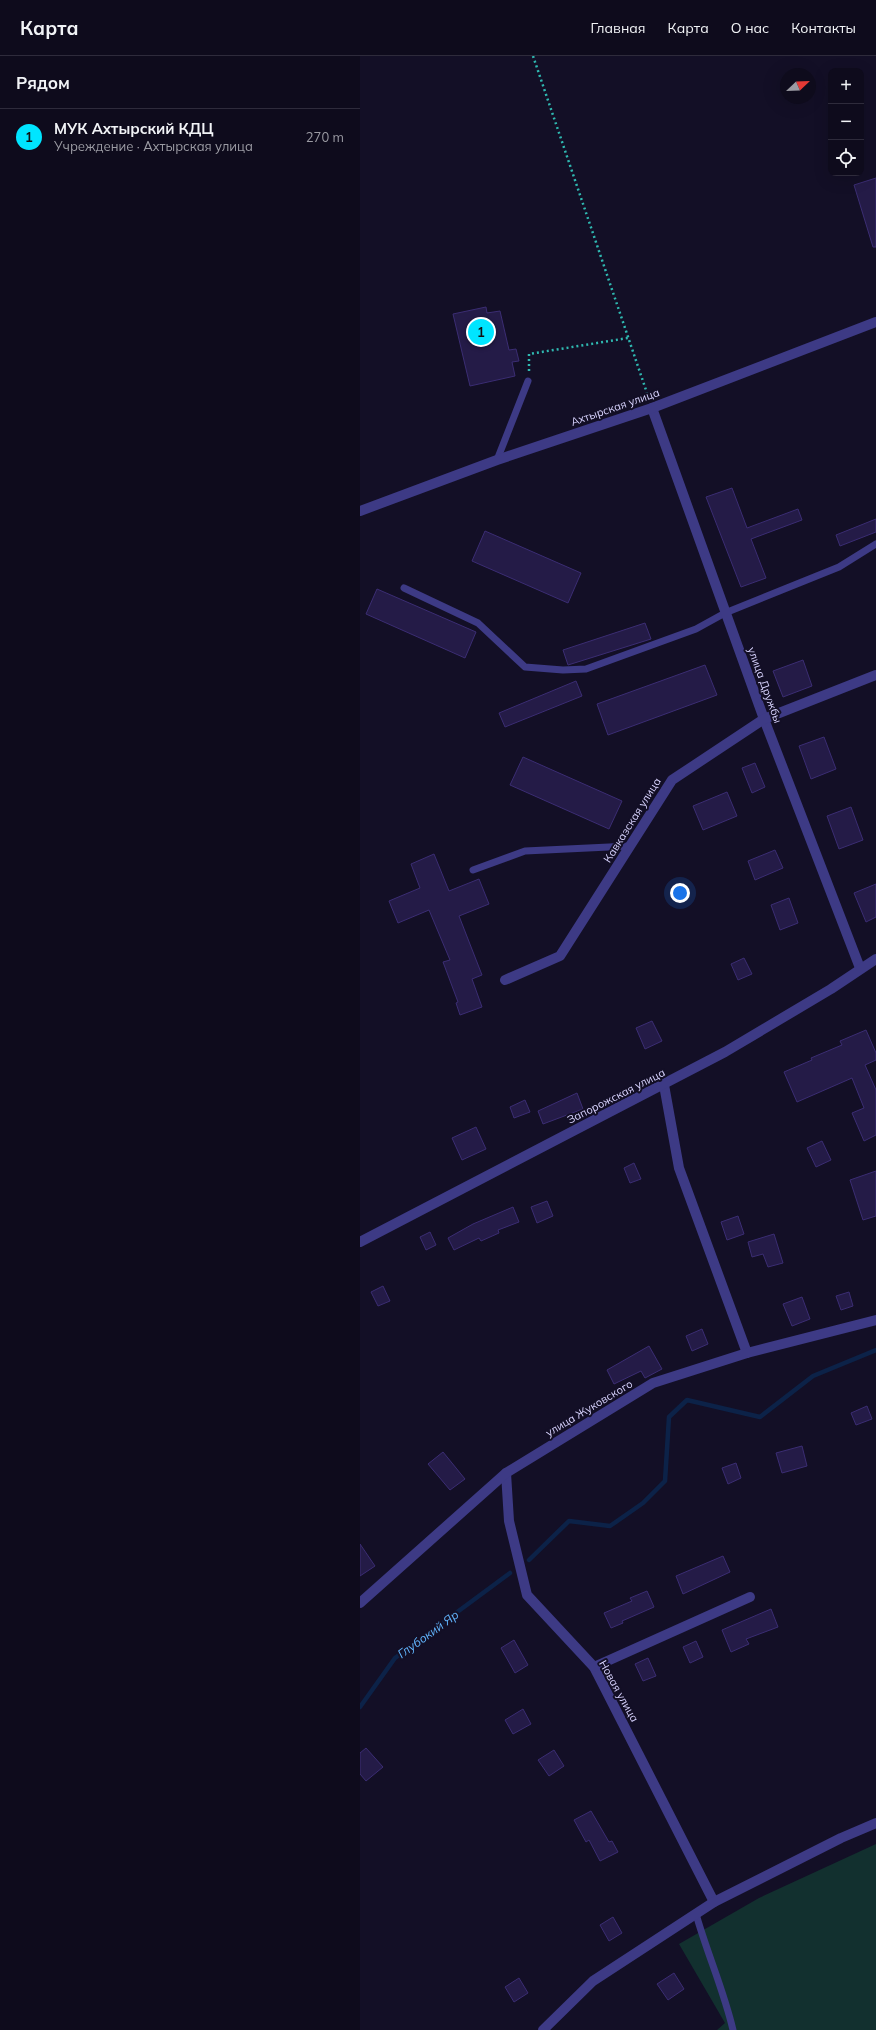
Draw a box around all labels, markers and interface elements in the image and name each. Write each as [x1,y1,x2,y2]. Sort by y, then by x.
text: Карта [20,16,78,40]
text: Главная [591,19,646,37]
text: Карта [668,19,709,37]
text: О нас [731,19,769,37]
text: Контакты [791,19,856,37]
north arrow [780,68,816,104]
map controls [828,68,864,176]
button: + [828,68,864,104]
text: Рядом [16,72,70,93]
button: − [828,104,864,140]
text: МУК Ахтырский КДЦ [54,119,214,138]
text: 1 [25,129,33,145]
text: 270 m [306,129,344,145]
text: Учреждение · Ахтырская улица [54,138,253,154]
button: locate [828,140,864,176]
pin: 1 [468,317,494,347]
street label: Ахтырская улица [569,385,661,429]
street label: улица Дружбы [745,645,785,725]
street label: Кавказская улица [600,775,664,865]
your location [670,883,690,903]
street label: Запорожская улица [565,1065,667,1127]
street label: улица Жуковского [543,1376,635,1440]
water label: Глубокий Яр [395,1607,461,1661]
street label: Новая улица [596,1658,642,1724]

